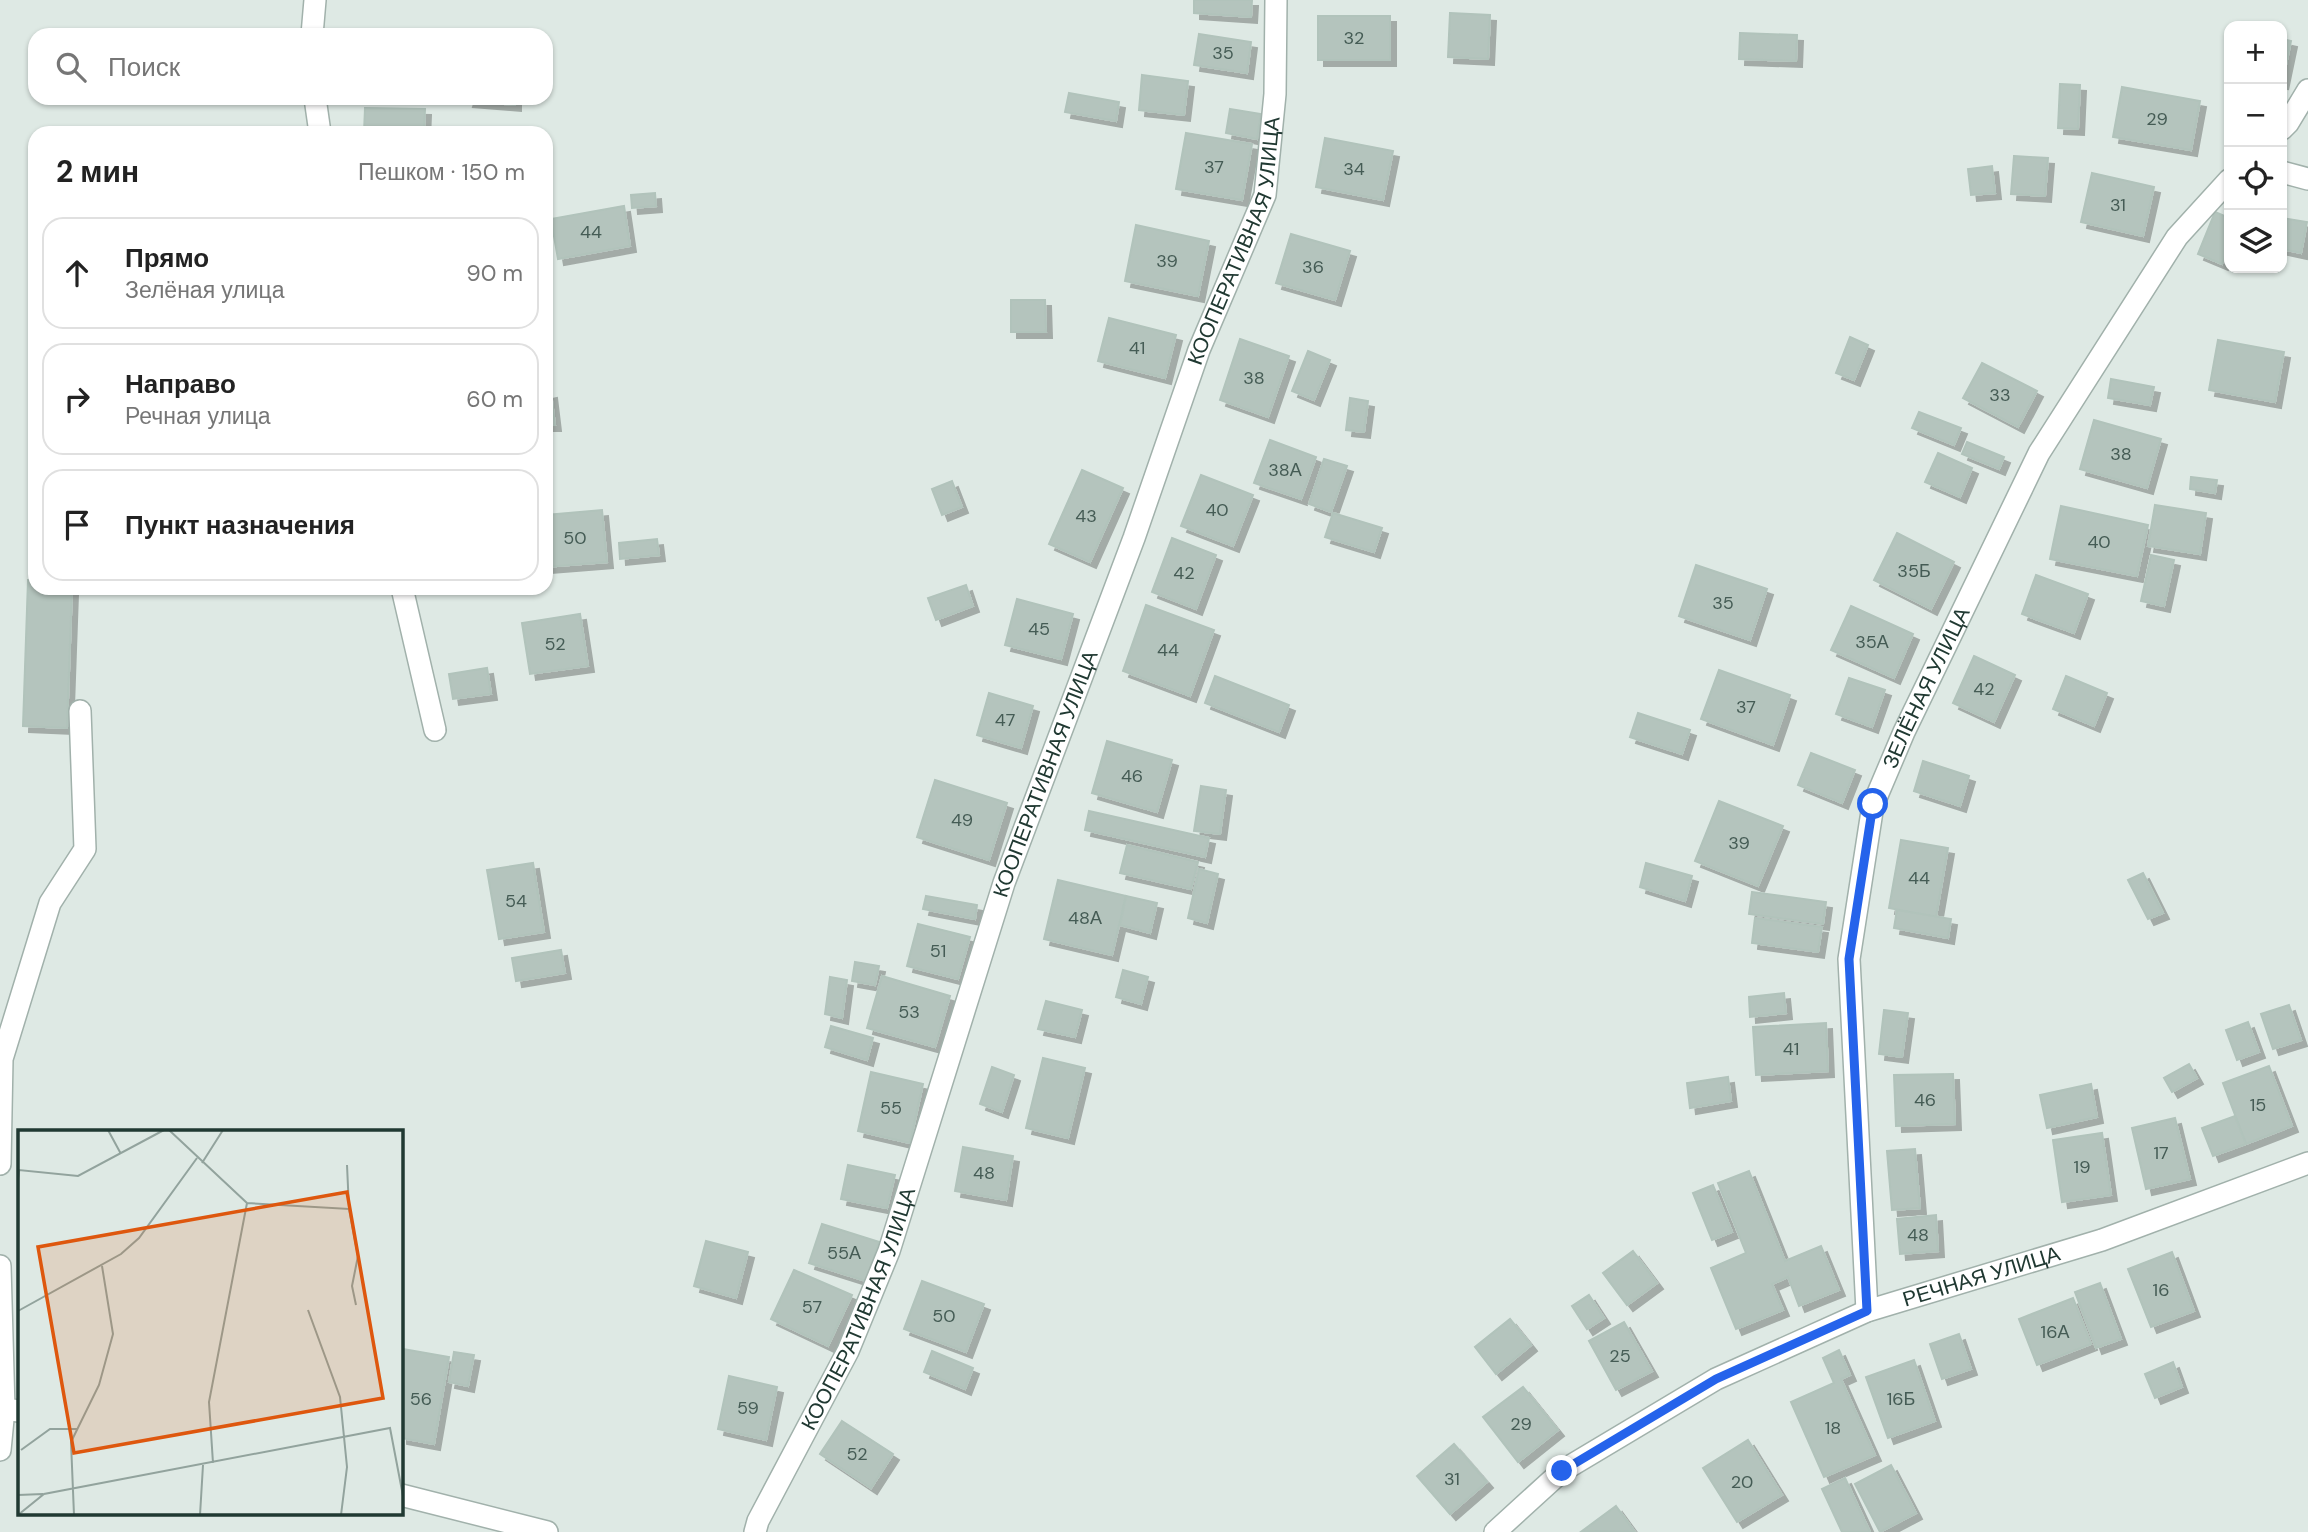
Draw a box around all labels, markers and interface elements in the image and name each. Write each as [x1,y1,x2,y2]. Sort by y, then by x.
map controls [2224,21,2287,273]
button: + [2224,21,2287,84]
house number: 32 [1343,26,1365,50]
search box [28,28,553,105]
house number: 35 [1212,41,1234,65]
icon: search [52,48,90,86]
text: Поиск [108,50,180,84]
button: − [2224,84,2287,147]
house number: 29 [2146,107,2168,131]
street label: КООПЕРАТИВНАЯ УЛИЦА [1181,116,1287,369]
button: locate [2224,147,2287,210]
text: 2 мин [56,152,139,191]
house number: 37 [1204,155,1224,179]
text: Пешком · 150 m [358,157,525,187]
house number: 34 [1343,157,1365,181]
house number: 31 [2110,193,2126,217]
button: layers [2224,210,2287,273]
house number: 44 [580,220,602,244]
text: Прямо [125,241,209,275]
house number: 39 [1156,249,1178,273]
icon: ahead [58,254,96,292]
house number: 36 [1302,255,1324,279]
text: 90 m [466,258,523,288]
text: Зелёная улица [125,275,284,305]
house number: 41 [1129,336,1145,360]
house number: 38 [1243,366,1265,390]
text: Направо [125,367,236,401]
icon: right [58,380,96,418]
house number: 33 [1989,383,2011,407]
text: 60 m [466,384,523,414]
text: Речная улица [125,401,271,431]
house number: 38 [2110,442,2132,466]
house number: 38А [1268,458,1302,482]
house number: 40 [1205,498,1229,522]
house number: 43 [1075,504,1097,528]
icon: arrive [58,506,96,544]
text: Пункт назначения [125,508,355,542]
house number: 50 [563,526,587,550]
house number: 40 [2087,530,2111,554]
house number: 35Б [1897,559,1931,583]
house number: 42 [1173,561,1195,585]
house number: 35 [1712,591,1734,615]
street label: ЗЕЛЁНАЯ УЛИЦА [1876,602,1976,773]
house number: 45 [1028,617,1050,641]
house number: 35А [1855,630,1889,654]
house number: 52 [544,632,566,656]
house number: 44 [1157,638,1179,662]
street label: КООПЕРАТИВНАЯ УЛИЦА [986,646,1104,901]
house number: 42 [1973,677,1995,701]
house number: 37 [1736,695,1756,719]
house number: 47 [995,708,1015,732]
house number: 46 [1121,764,1143,788]
route start [1857,788,1888,819]
house number: 49 [951,808,973,832]
house number: 39 [1728,831,1750,855]
house number: 44 [1908,866,1930,890]
house number: 54 [505,889,527,913]
house number: 48А [1068,906,1102,930]
house number: 51 [930,939,946,963]
house number: 53 [898,1000,920,1024]
house number: 41 [1783,1037,1799,1061]
house number: 46 [1914,1088,1936,1112]
house number: 15 [2250,1093,2266,1117]
house number: 55 [880,1096,902,1120]
inset map [18,1130,402,1514]
house number: 17 [2153,1141,2169,1165]
house number: 19 [2074,1155,2090,1179]
house number: 48 [973,1161,995,1185]
street label: КООПЕРАТИВНАЯ УЛИЦА [795,1184,922,1435]
house number: 48 [1907,1223,1929,1247]
street label: РЕЧНАЯ УЛИЦА [1899,1239,2063,1313]
house number: 55А [827,1241,861,1265]
house number: 16 [2153,1278,2169,1302]
house number: 57 [802,1295,822,1319]
house number: 50 [932,1304,956,1328]
house number: 16А [2041,1320,2069,1344]
house number: 25 [1609,1344,1631,1368]
house number: 56 [410,1387,432,1411]
house number: 16Б [1887,1387,1915,1411]
house number: 59 [737,1396,759,1420]
house number: 29 [1510,1412,1532,1436]
house number: 18 [1825,1416,1841,1440]
house number: 52 [846,1442,868,1466]
route end [1546,1455,1577,1486]
house number: 31 [1444,1467,1460,1491]
house number: 20 [1731,1470,1753,1494]

